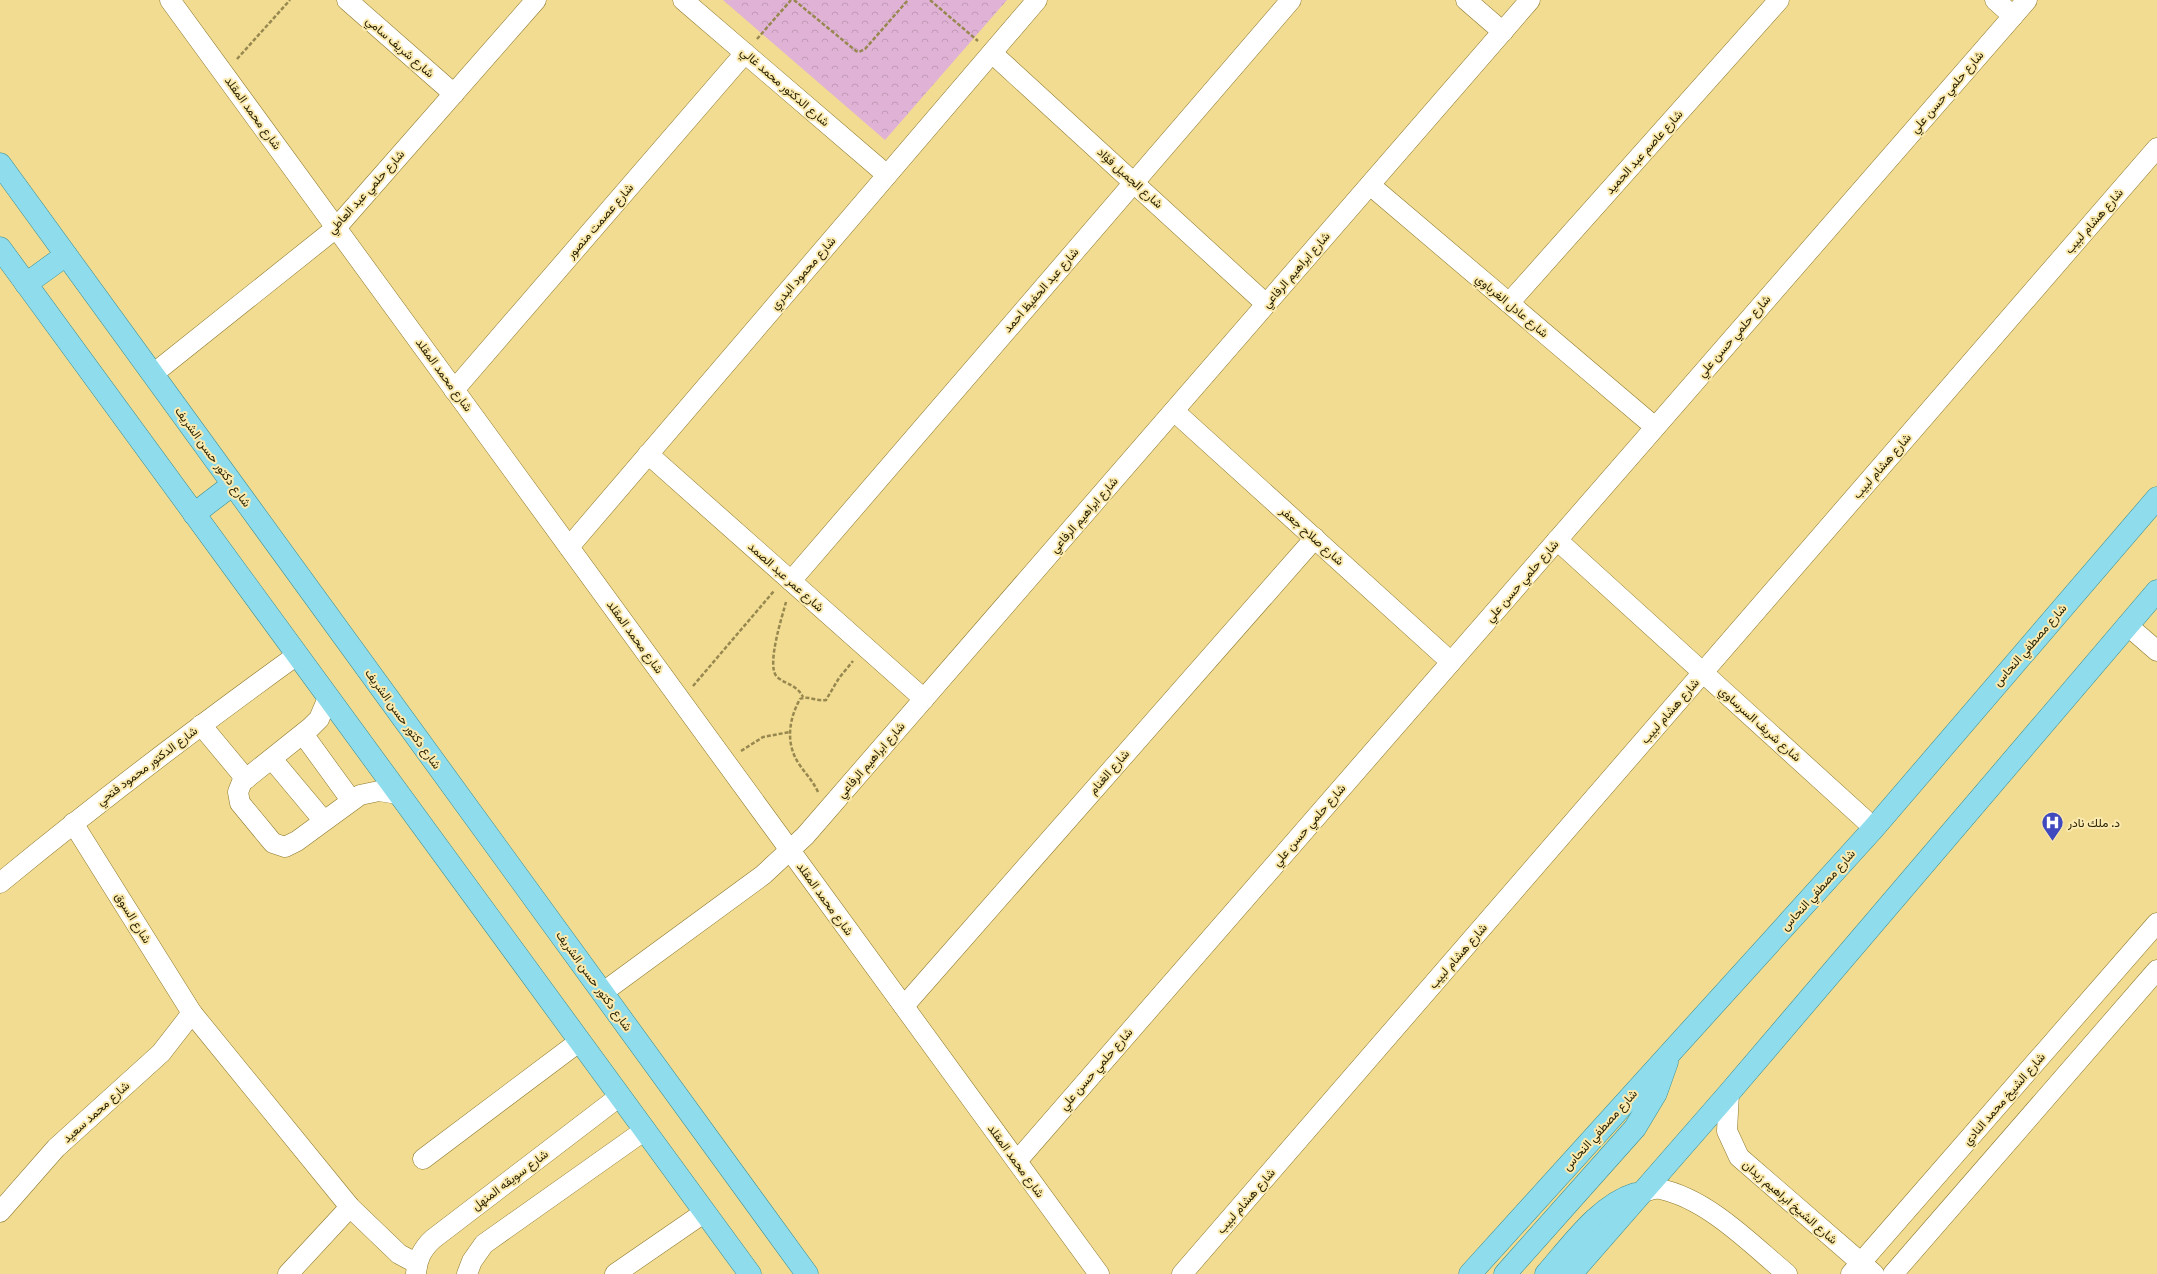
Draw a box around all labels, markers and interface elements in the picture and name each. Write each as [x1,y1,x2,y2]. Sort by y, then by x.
street label: شارع شريف سامي [361,13,438,83]
street label: شارع الدكتور محمد غالي [736,44,833,132]
street label: شارع حلمي حسن علي [1907,47,1989,138]
street label: شارع محمد المقلد [220,73,285,153]
street label: شارع عاصم عبد الحميد [1602,106,1687,198]
street label: شارع الجميل فؤاد [1093,144,1166,213]
street label: شارع حلمي عبد العاطي [324,147,410,239]
street label: شارع عصمت منصور [562,180,638,263]
street label: شارع هشام لبيب [2061,185,2128,258]
street label: شارع ابراهيم الرفاعي [1259,229,1335,313]
street label: شارع محمود البدري [767,233,841,314]
street label: شارع عبد الحفيظ احمد [1000,244,1083,336]
street label: شارع عادل الغرباوي [1471,271,1552,343]
street label: شارع حلمي حسن علي [1694,291,1776,382]
street label: شارع محمد المقلد [411,335,476,415]
street label: شارع دكتور حسن الشريف [170,404,255,511]
street label: شارع هشام لبيب [1849,430,1916,503]
street label: شارع ابراهيم الرفاعي [1047,474,1123,558]
street label: شارع صلاح جعفر [1275,502,1347,570]
street label: شارع حلمي حسن علي [1482,536,1564,627]
street label: شارع عمر عبد الصمد [744,539,827,616]
street label: شارع محمد المقلد [602,597,667,677]
street label: شارع مصطفي النحاس [1990,600,2072,691]
street label: شارع دكتور حسن الشريف [360,666,445,773]
street label: شارع هشام لبيب [1637,675,1704,748]
street label: شارع شريف السرساوي [1714,683,1804,767]
street label: شارع ابراهيم الرفاعي [834,719,910,803]
street label: شارع الدكتور محمود فتحي [93,723,202,811]
street label: شارع الغنام [1085,746,1134,798]
street label: شارع حلمي حسن علي [1269,780,1351,871]
hospital icon: د. ملك نادر [2040,810,2066,843]
place label: د. ملك نادر [2067,815,2120,831]
street label: شارع مصطفي النحاس [1777,846,1860,935]
street label: شارع محمد المقلد [792,859,857,939]
street label: شارع السوق [110,890,155,947]
street label: شارع هشام لبيب [1425,920,1492,993]
street label: شارع دكتور حسن الشريف [551,928,636,1035]
street label: شارع حلمي حسن علي [1056,1024,1138,1115]
street label: شارع الشيخ محمد النادي [1959,1049,2050,1150]
street label: شارع محمد سعيد [59,1078,134,1147]
street label: شارع مصطفي النحاس [1559,1086,1642,1175]
street label: شارع محمد المقلد [983,1121,1048,1201]
street label: شارع سويقه المنهل [469,1146,552,1215]
street label: شارع الشيخ ابراهيم زيدان [1739,1156,1841,1248]
street label: شارع هشام لبيب [1213,1165,1280,1238]

